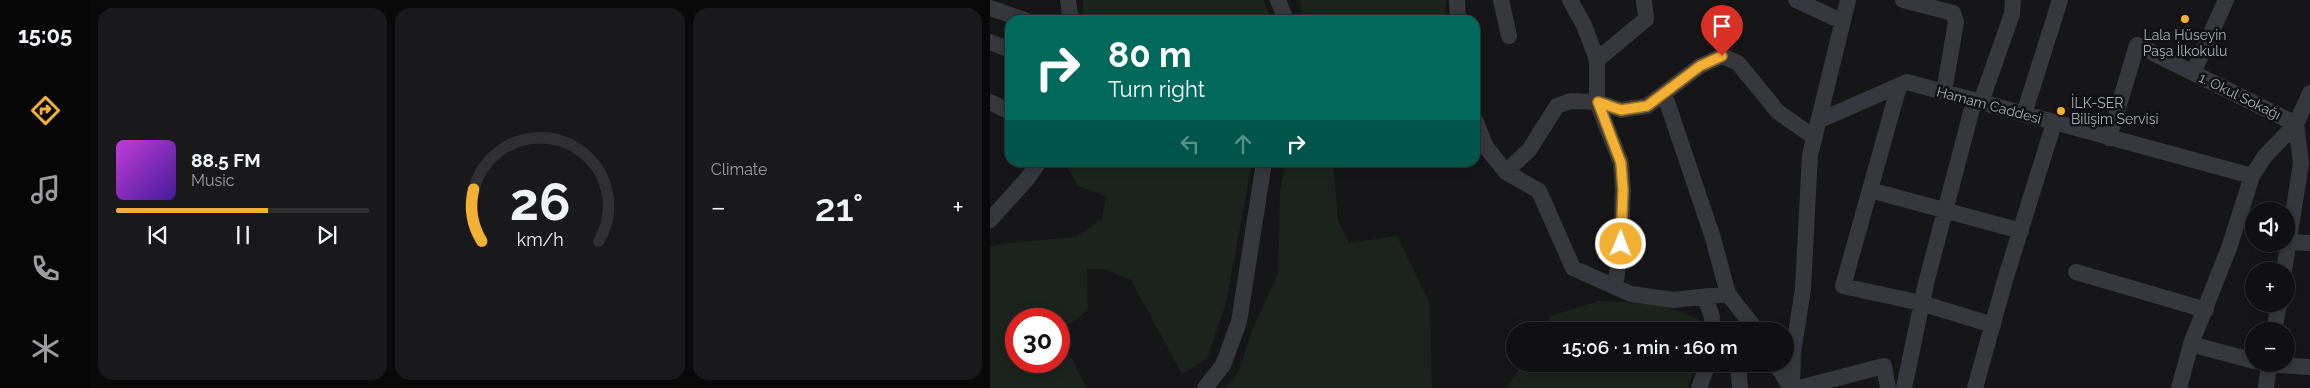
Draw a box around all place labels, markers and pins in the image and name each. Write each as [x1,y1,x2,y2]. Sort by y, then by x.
pin [1701,5,1743,56]
marker: Lala Hüseyin Paşa İlkokulu [2179,13,2191,25]
place label: Lala Hüseyin Paşa İlkokulu [2143,27,2227,59]
place label: İLK-SER Bilişim Servisi [2071,93,2158,127]
marker: İLK-SER Bilişim Servisi [2055,105,2067,117]

